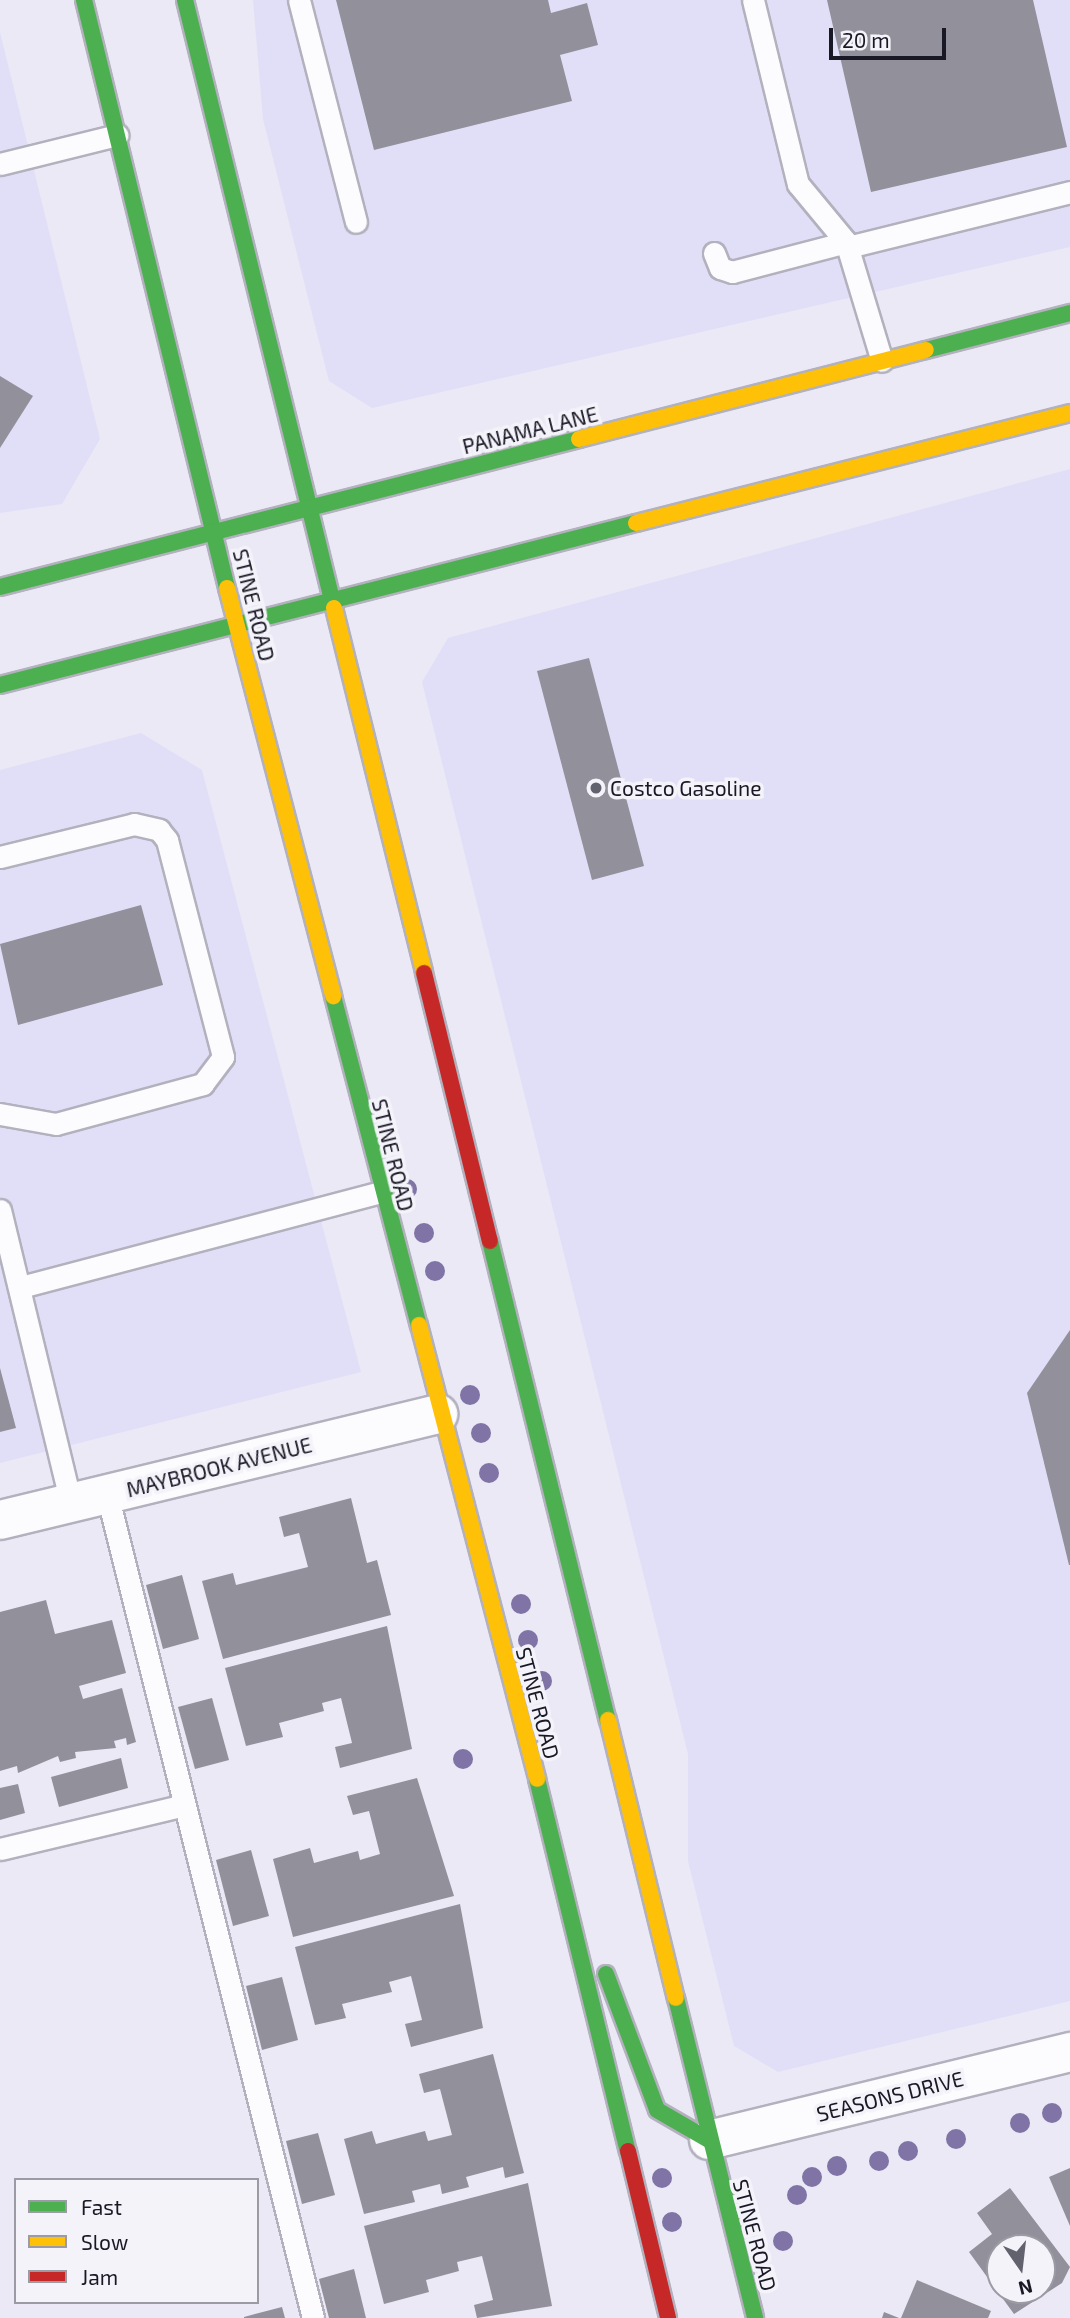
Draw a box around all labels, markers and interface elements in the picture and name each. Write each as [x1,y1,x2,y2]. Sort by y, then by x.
scale bar [832,14,949,58]
text: 20 m [842,27,890,52]
street label: PANAMA LANE [459,401,601,459]
street label: STINE ROAD [228,546,280,664]
place label: Costco Gasoline [610,775,762,801]
marker: Costco Gasoline [588,780,604,796]
street label: STINE ROAD [367,1096,419,1214]
street label: MAYBROOK AVENUE [123,1432,315,1502]
street label: STINE ROAD [511,1644,565,1762]
street label: SEASONS DRIVE [814,2066,966,2126]
street label: STINE ROAD [728,2176,782,2294]
legend [14,2178,259,2304]
text: Fast [81,2194,122,2219]
text: Slow [81,2229,128,2254]
north arrow [986,2234,1056,2304]
text: Jam [81,2264,118,2289]
text: N [1016,2275,1035,2301]

